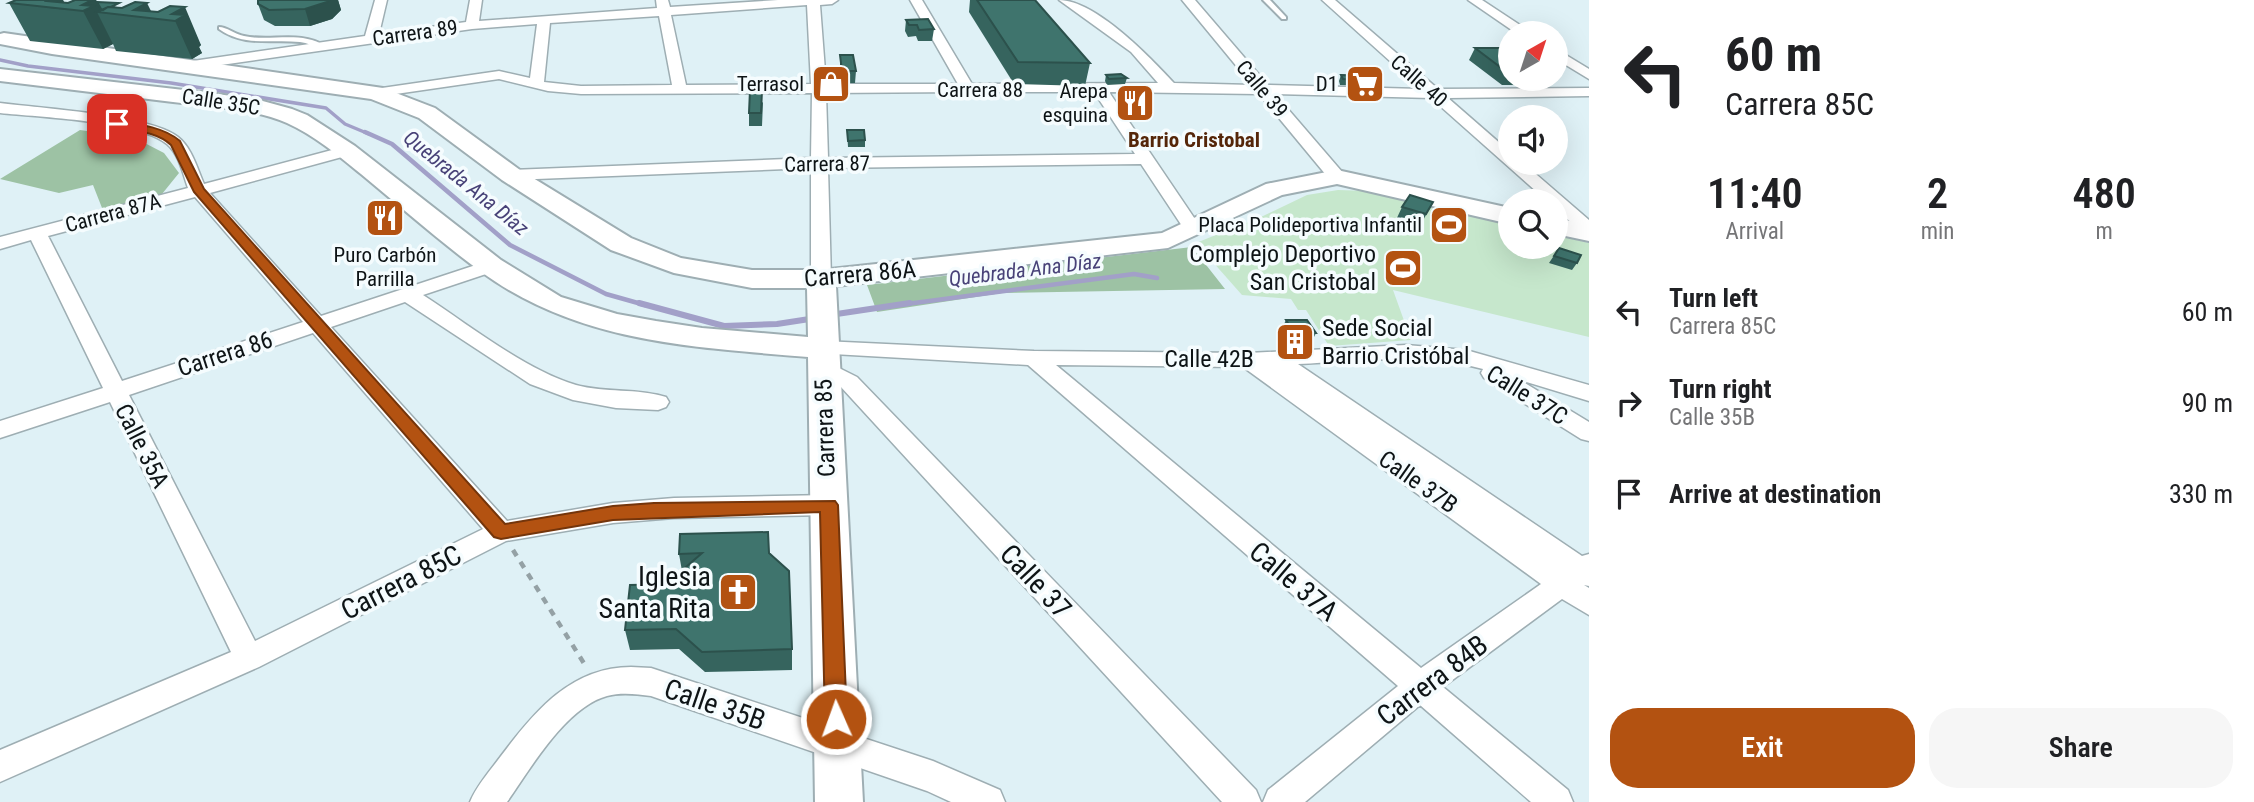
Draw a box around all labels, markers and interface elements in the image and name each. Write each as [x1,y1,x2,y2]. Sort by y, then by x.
street label: Carrera 89 [371,15,459,51]
north arrow [1498,21,1568,91]
map controls [1498,21,1568,259]
text: 60 m [1725,26,1822,83]
icon: left [1610,28,1701,119]
street label: Calle 40 [1386,50,1452,112]
street label: Calle 39 [1231,56,1293,122]
shop icon: Terrasol [810,63,852,105]
supermarket icon: D1 [1344,63,1386,105]
place label: Terrasol [737,72,804,96]
place label: D1 [1316,72,1338,96]
street label: Carrera 88 [937,78,1023,102]
place label: Arepa esquina [1043,79,1108,127]
restaurant icon: Arepa esquina [1114,82,1156,124]
street label: Calle 35C [180,84,262,120]
text: Carrera 85C [1725,85,1874,123]
pin [87,94,147,154]
icon: arrive [98,105,136,143]
button: sound [1498,105,1568,175]
water label: Quebrada Ana Díaz [399,125,533,241]
district label: Barrio Cristobal [1128,128,1260,152]
street label: Carrera 87 [784,151,870,177]
text: 11:40 [1707,169,1803,218]
text: 2 [1927,169,1948,218]
text: 480 [2073,169,2136,218]
street label: Carrera 87A [63,189,163,237]
button: search [1498,189,1568,259]
restaurant icon: Puro Carbón Parrilla [364,197,406,239]
sports icon: Placa Polideportiva Infantil [1428,204,1470,246]
place label: Placa Polideportiva Infantil [1198,213,1422,237]
text: Arrival [1726,218,1784,245]
text: min [1921,218,1954,245]
text: m [2096,218,2113,245]
place label: Complejo Deportivo San Cristobal [1189,240,1376,296]
place label: Puro Carbón Parrilla [334,243,436,291]
sports icon: Complejo Deportivo San Cristobal [1382,247,1424,289]
water label: Quebrada Ana Díaz [948,249,1103,291]
street label: Carrera 86A [803,255,917,293]
text: Turn left [1669,283,1758,313]
icon: left [1610,293,1648,331]
text: 60 m [2182,297,2233,327]
text: Carrera 85C [1669,313,1776,340]
place label: Sede Social Barrio Cristóbal [1322,314,1469,370]
building icon: Sede Social Barrio Cristóbal [1274,321,1316,363]
street label: Carrera 86 [174,325,276,383]
street label: Calle 42B [1164,345,1254,373]
street label: Calle 37C [1481,359,1573,431]
text: Turn right [1669,374,1771,404]
street label: Carrera 85 [809,378,841,478]
icon: right [1610,384,1648,422]
text: 90 m [2182,388,2233,418]
street label: Calle 35A [109,399,175,493]
text: Calle 35B [1669,404,1755,431]
street label: Calle 37B [1373,445,1463,519]
icon: arrive [1610,475,1648,513]
text: Arrive at destination [1669,479,1881,509]
text: 330 m [2169,479,2233,509]
street label: Calle 37A [1243,535,1345,628]
street label: Calle 37 [993,537,1078,625]
street label: Carrera 85C [336,538,467,627]
place label: Iglesia Santa Rita [598,560,711,625]
church icon: Iglesia Santa Rita [717,571,759,613]
street label: Carrera 84B [1370,628,1494,733]
street label: Calle 35B [660,672,770,737]
position arrow [799,682,873,756]
button: Exit [1610,708,1915,788]
button: Share [1929,708,2233,788]

